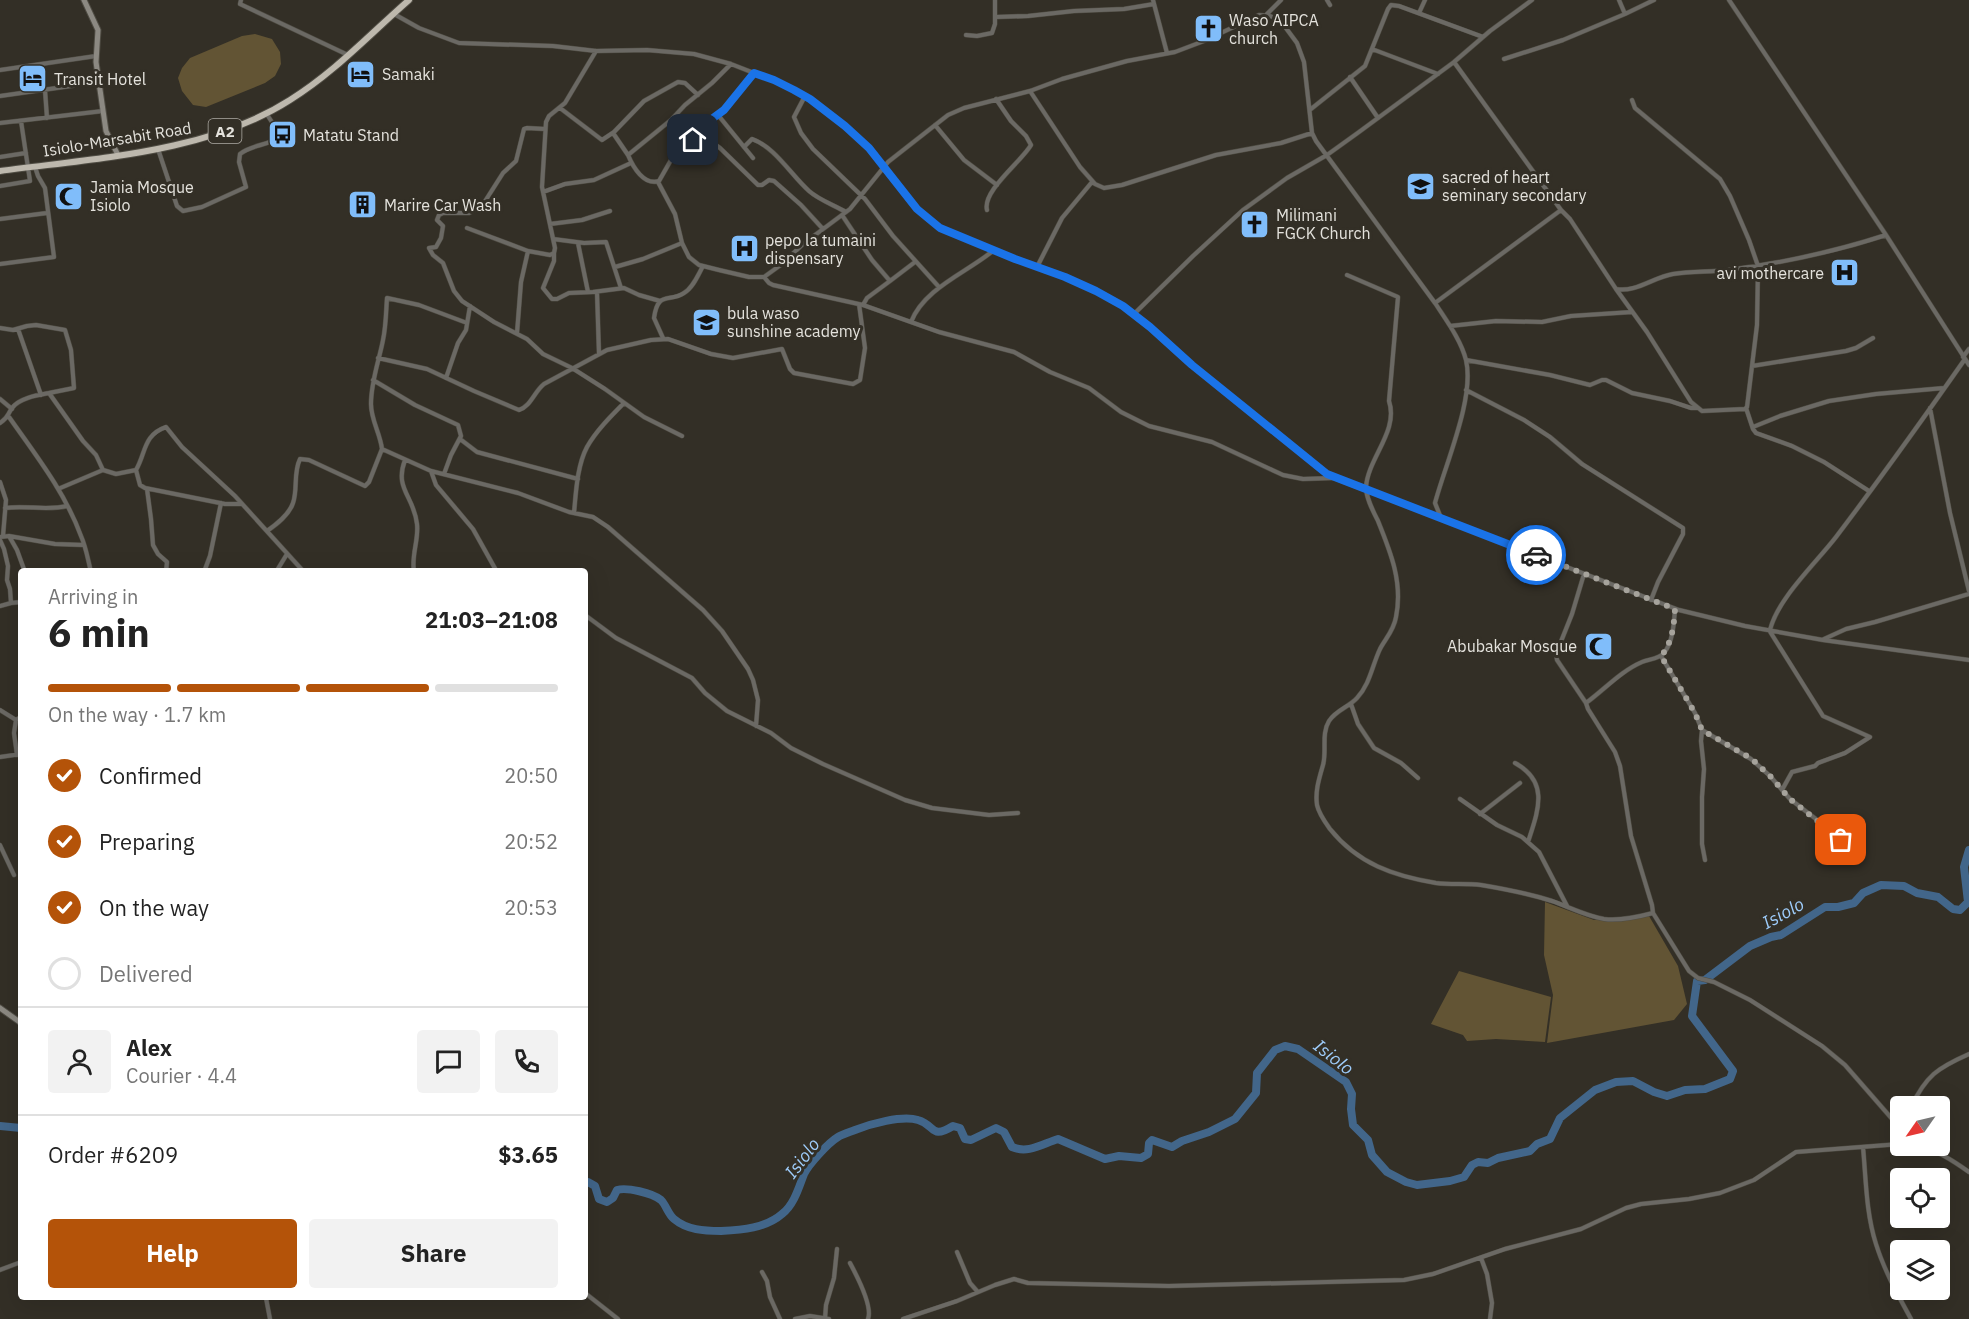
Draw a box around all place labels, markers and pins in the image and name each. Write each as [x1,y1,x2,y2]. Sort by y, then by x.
place label: Waso AIPCA church [1229,10,1319,48]
church icon: Waso AIPCA church [1192,13,1224,45]
hotel icon: Samaki [345,58,377,90]
hotel icon: Transit Hotel [17,63,49,95]
place label: Samaki [382,64,435,84]
place label: Transit Hotel [54,69,146,89]
pin [667,114,718,165]
bus stop icon: Matatu Stand [266,119,298,151]
place label: Matatu Stand [303,125,399,145]
place label: sacred of heart seminary secondary [1442,167,1586,205]
school or university icon: sacred of heart seminary secondary [1405,170,1437,202]
place label: Jamia Mosque Isiolo [90,177,194,215]
mosque icon: Jamia Mosque Isiolo [53,180,85,212]
building icon: Marire Car Wash [347,189,379,221]
place label: Marire Car Wash [384,195,501,215]
place label: Milimani FGCK Church [1276,205,1371,243]
church icon: Milimani FGCK Church [1239,208,1271,240]
place label: pepo la tumaini dispensary [765,230,876,268]
hospital icon: pepo la tumaini dispensary [728,233,760,265]
hospital icon: avi mothercare [1829,257,1861,289]
place label: avi mothercare [1717,263,1824,283]
place label: bula waso sunshine academy [727,303,861,341]
school or university icon: bula waso sunshine academy [690,306,722,338]
mosque icon: Abubakar Mosque [1582,630,1614,662]
place label: Abubakar Mosque [1447,636,1577,656]
pin [1815,814,1866,865]

